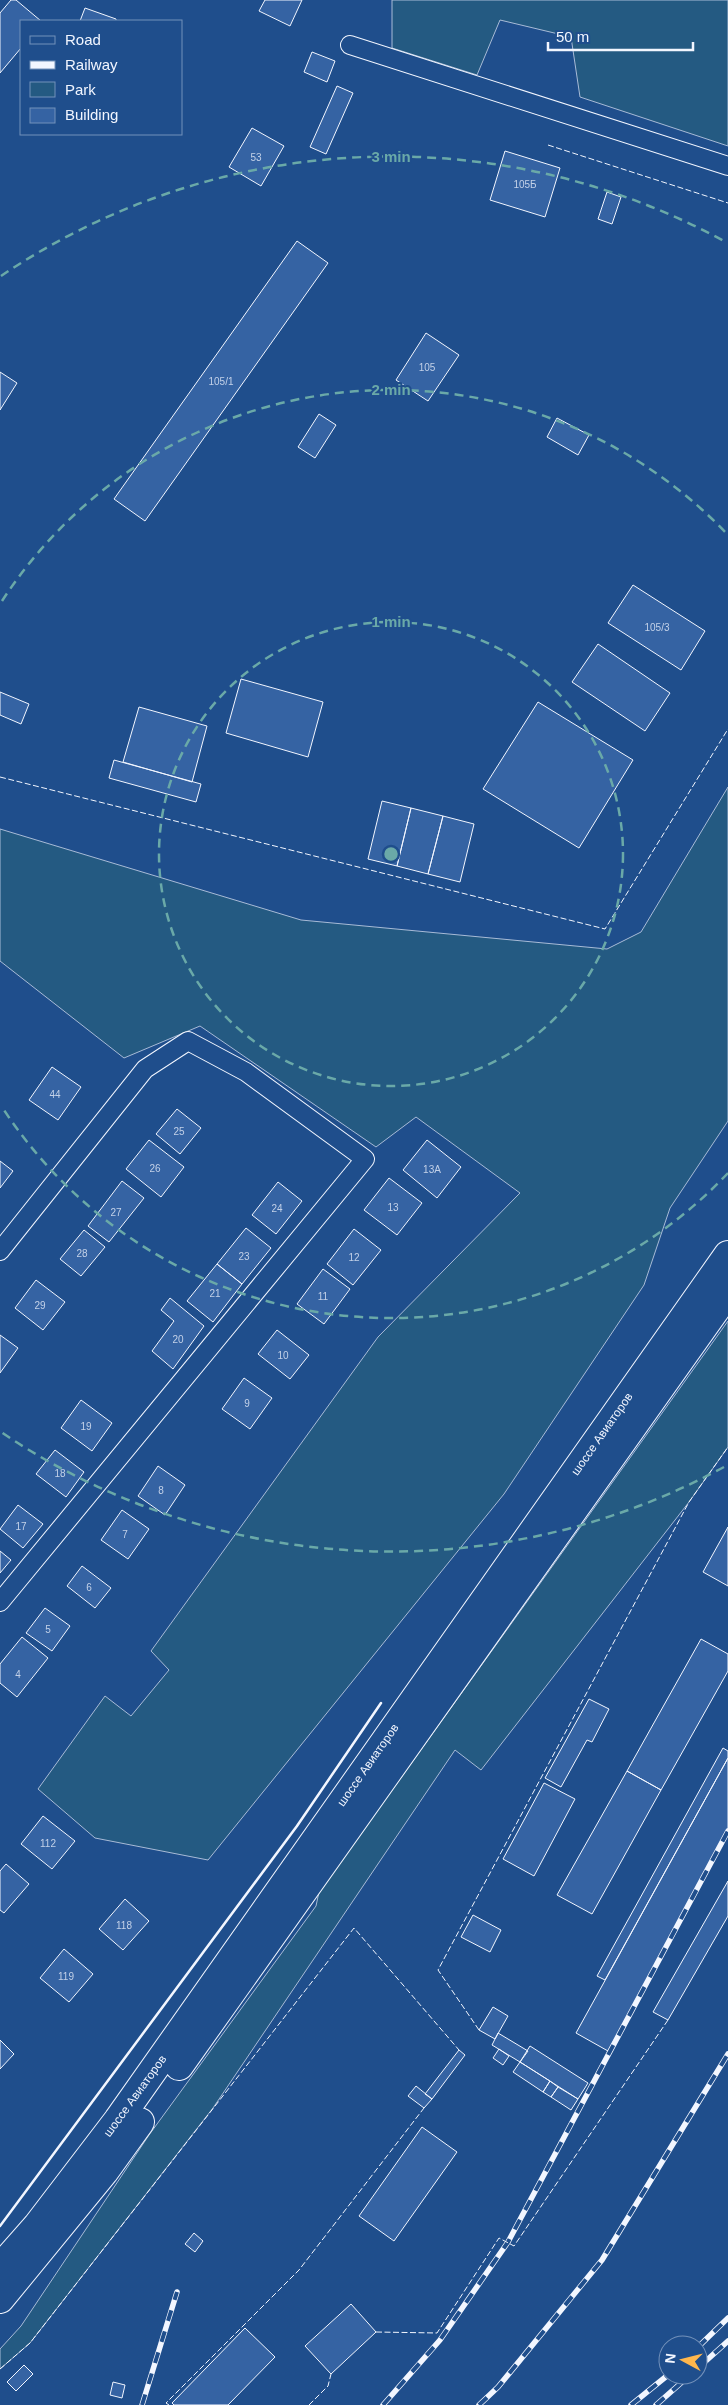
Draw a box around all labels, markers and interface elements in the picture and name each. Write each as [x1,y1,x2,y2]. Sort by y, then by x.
legend [20,20,182,135]
scale bar [548,20,693,52]
text: 50 m [556,28,589,45]
text: Road [65,31,101,48]
text: Railway [65,56,118,73]
text: Park [65,81,96,98]
text: Building [65,106,118,123]
text: 3 min [371,148,411,165]
house number: 53 [250,152,262,163]
house number: 105Б [513,179,537,190]
house number: 105 [419,362,436,373]
house number: 105/1 [208,376,234,387]
text: 2 min [371,381,411,398]
text: 1 min [371,613,411,630]
house number: 105/3 [644,622,670,633]
centre of rings [382,845,400,863]
house number: 44 [49,1089,61,1100]
house number: 25 [173,1126,185,1137]
house number: 26 [149,1163,161,1174]
house number: 13А [423,1164,441,1175]
house number: 13 [387,1202,399,1213]
house number: 24 [271,1203,283,1214]
house number: 27 [110,1207,122,1218]
house number: 28 [76,1248,88,1259]
house number: 23 [238,1251,250,1262]
house number: 12 [348,1252,360,1263]
house number: 21 [209,1288,221,1299]
house number: 11 [318,1291,329,1302]
house number: 29 [34,1300,46,1311]
house number: 20 [172,1334,184,1345]
house number: 10 [277,1350,289,1361]
street label: шоссе Авиаторов [568,1390,636,1478]
house number: 9 [244,1398,250,1409]
house number: 19 [80,1421,92,1432]
house number: 18 [54,1468,66,1479]
house number: 8 [158,1485,164,1496]
house number: 17 [15,1521,27,1532]
house number: 7 [122,1529,128,1540]
house number: 6 [86,1582,92,1593]
house number: 5 [45,1624,51,1635]
house number: 4 [15,1669,21,1680]
street label: шоссе Авиаторов [334,1721,402,1809]
house number: 112 [40,1838,56,1849]
house number: 118 [116,1920,132,1931]
house number: 119 [58,1971,74,1982]
street label: шоссе Авиаторов [101,2052,169,2140]
north arrow [658,2335,708,2385]
text: N [662,2352,679,2364]

